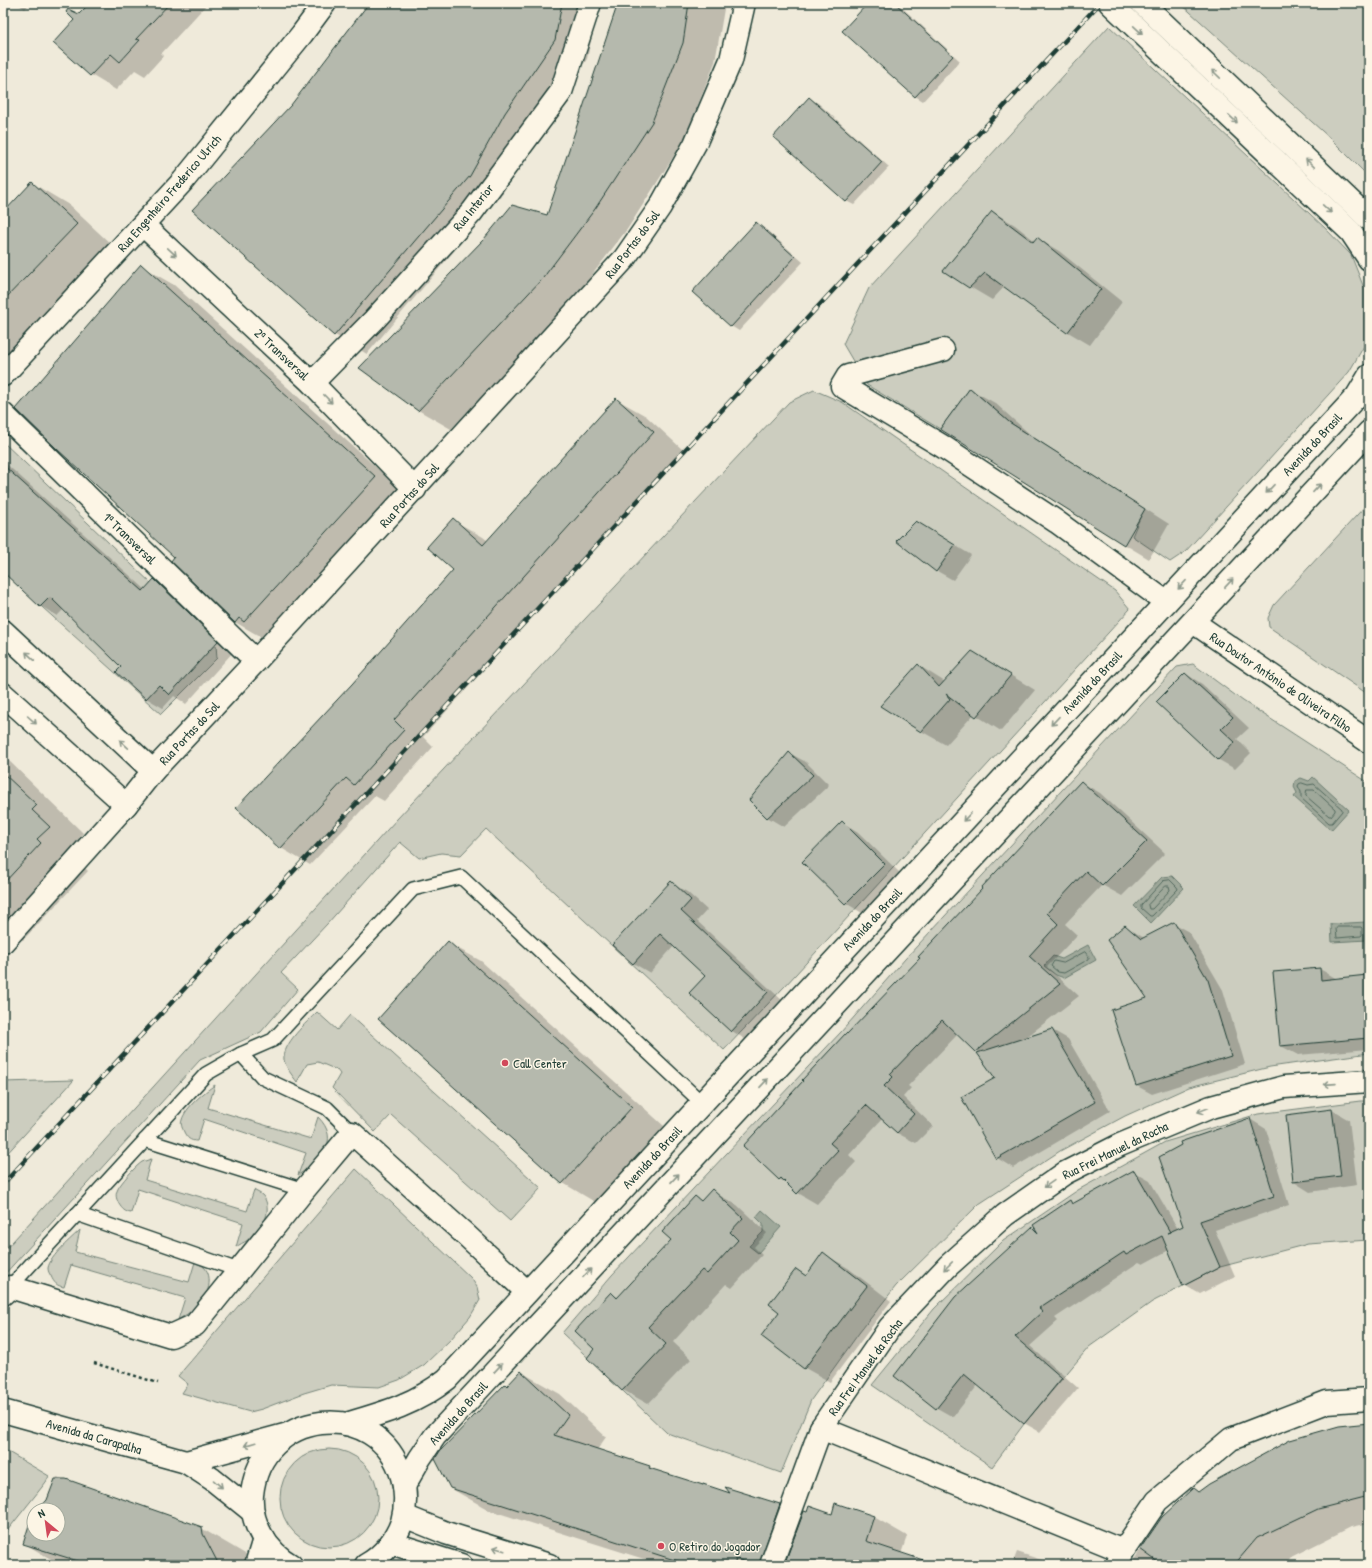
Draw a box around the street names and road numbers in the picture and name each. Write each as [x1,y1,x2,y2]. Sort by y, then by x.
street label: Rua Engenheiro Frederico Ulrich [113,130,225,255]
street label: Rua Interior [448,180,498,234]
street label: Rua Portas do Sol [600,206,664,282]
street label: 2ª Transversal [251,324,314,384]
street label: Avenida do Brasil [1278,408,1346,479]
street label: Rua Portas do Sol [375,458,443,531]
street label: 1ª Transversal [99,508,161,568]
street label: Rua Doutor António de Oliveira Filho [1206,628,1356,736]
street label: Avenida do Brasil [1058,646,1126,717]
street label: Rua Portas do Sol [155,697,224,769]
street label: Avenida do Brasil [838,883,906,954]
street label: Rua Frei Manuel da Rocha [1059,1117,1171,1183]
street label: Avenida do Brasil [618,1121,686,1192]
street label: Rua Frei Manuel da Rocha [824,1315,906,1419]
street label: Avenida do Brasil [425,1377,492,1449]
street label: Avenida da Carapalha [44,1414,144,1458]

